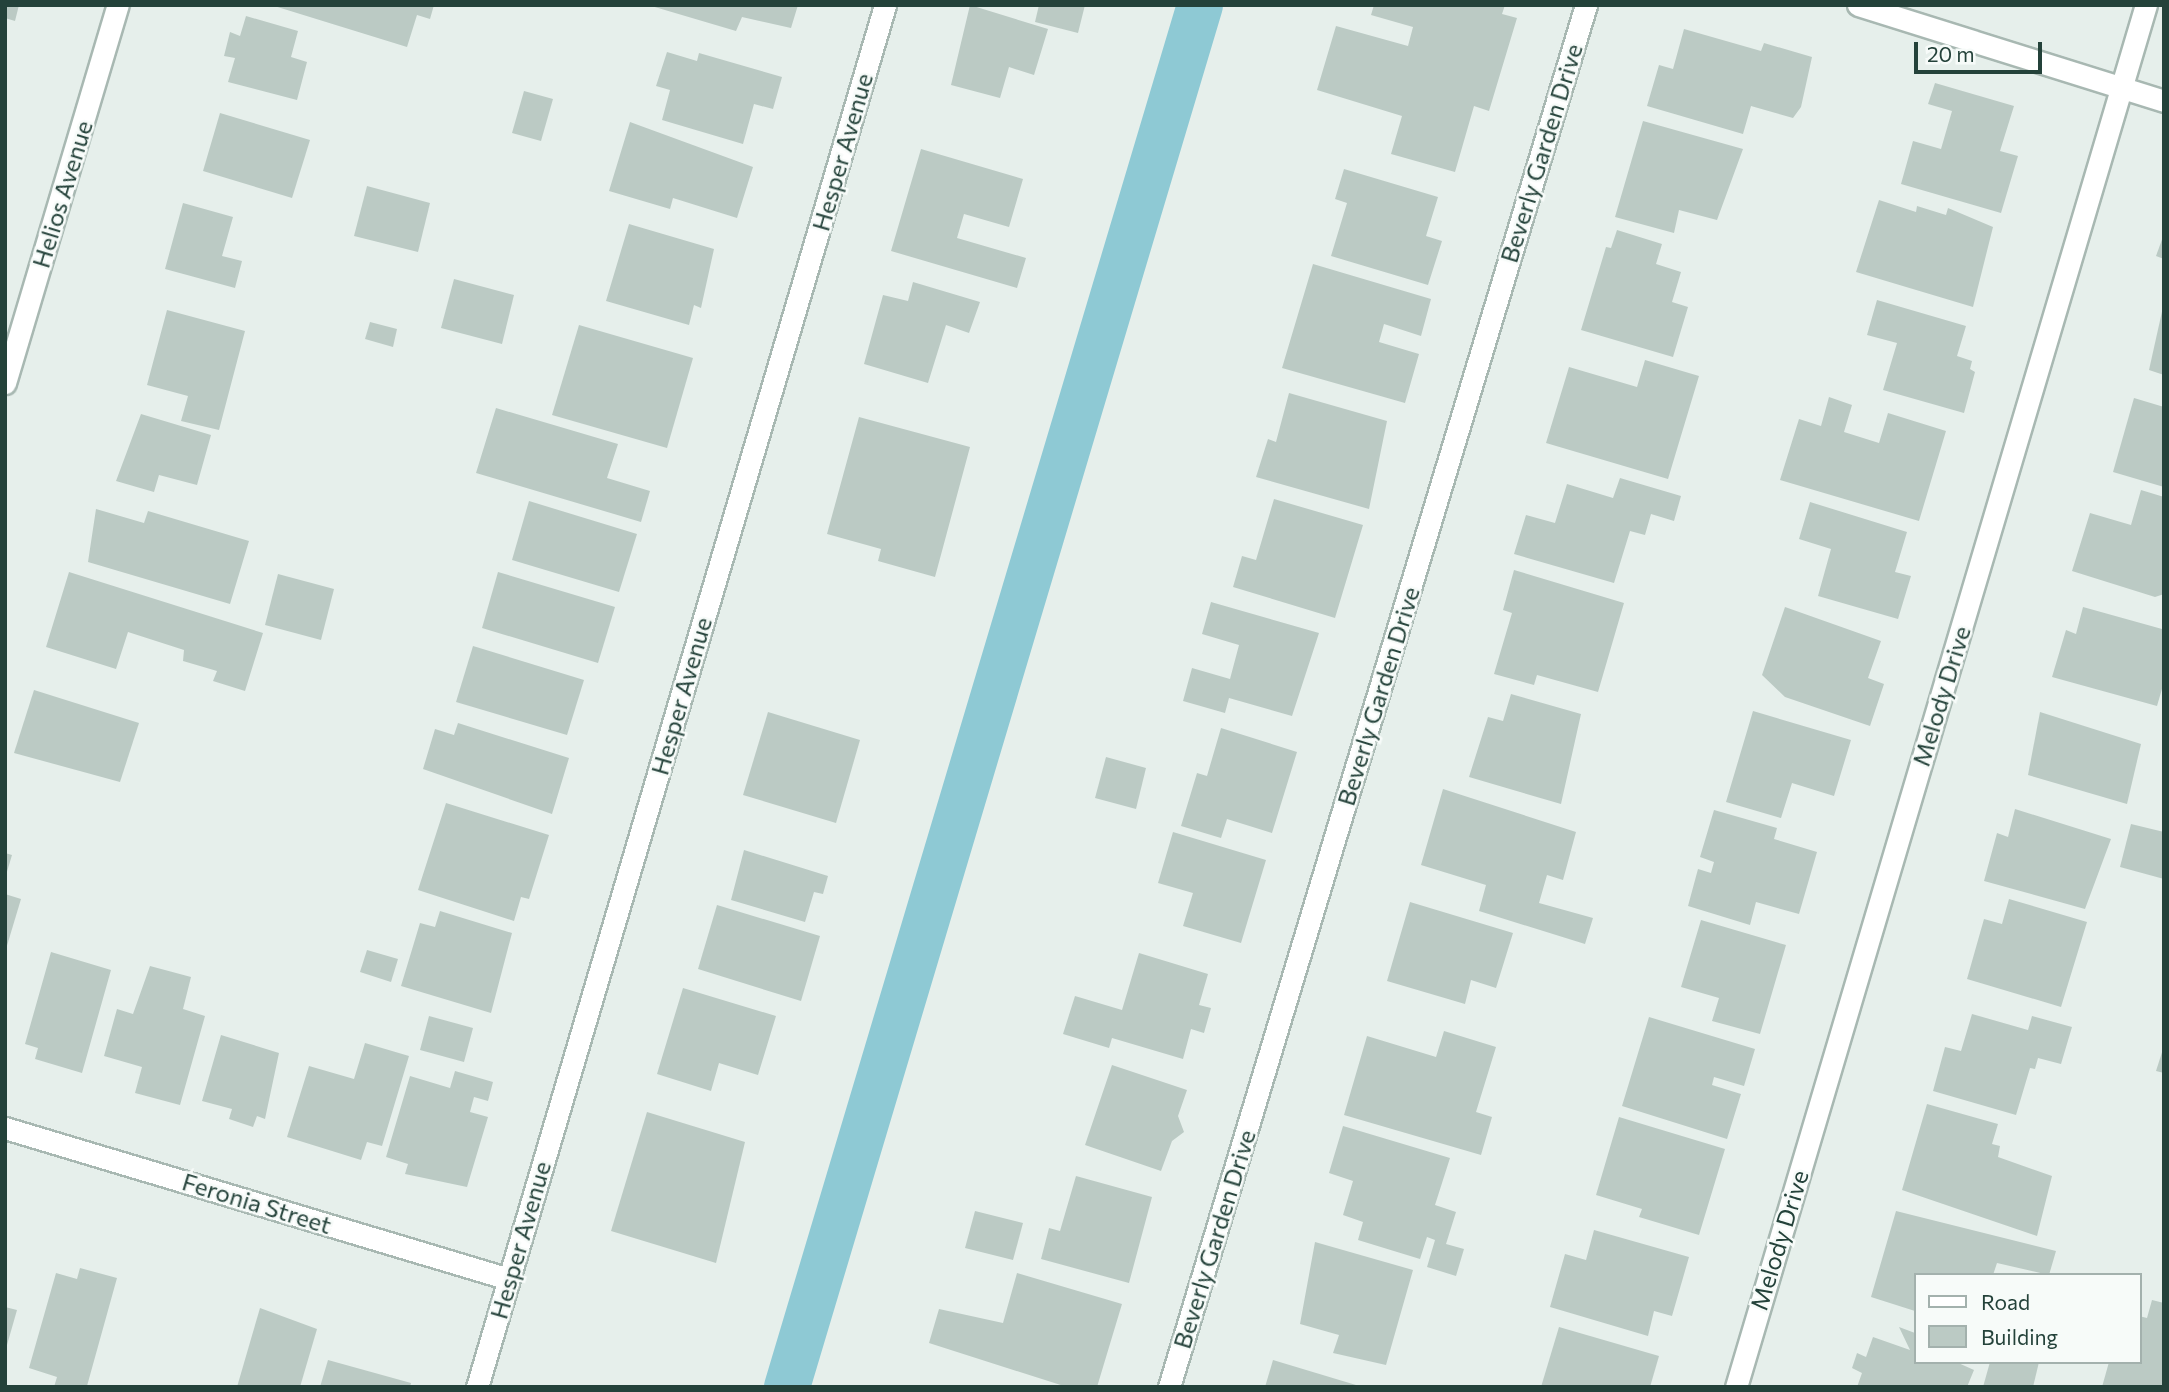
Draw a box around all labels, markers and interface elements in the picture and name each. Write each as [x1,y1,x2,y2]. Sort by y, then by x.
scale bar [1917,28,2045,72]
street label: Beverly Garden Drive [1494,40,1588,266]
text: 20 m [1927,41,1975,66]
street label: Hesper Avenue [806,70,878,234]
street label: Helios Avenue [26,117,98,271]
street label: Beverly Garden Drive [1331,583,1425,809]
street label: Hesper Avenue [645,614,717,778]
street label: Melody Drive [1906,623,1976,769]
street label: Beverly Garden Drive [1167,1126,1261,1352]
street label: Hesper Avenue [484,1158,556,1322]
street label: Feronia Street [179,1167,335,1239]
street label: Melody Drive [1744,1167,1814,1313]
legend [1913,1273,2141,1364]
text: Road [1981,1289,2030,1314]
text: Building [1981,1324,2058,1349]

